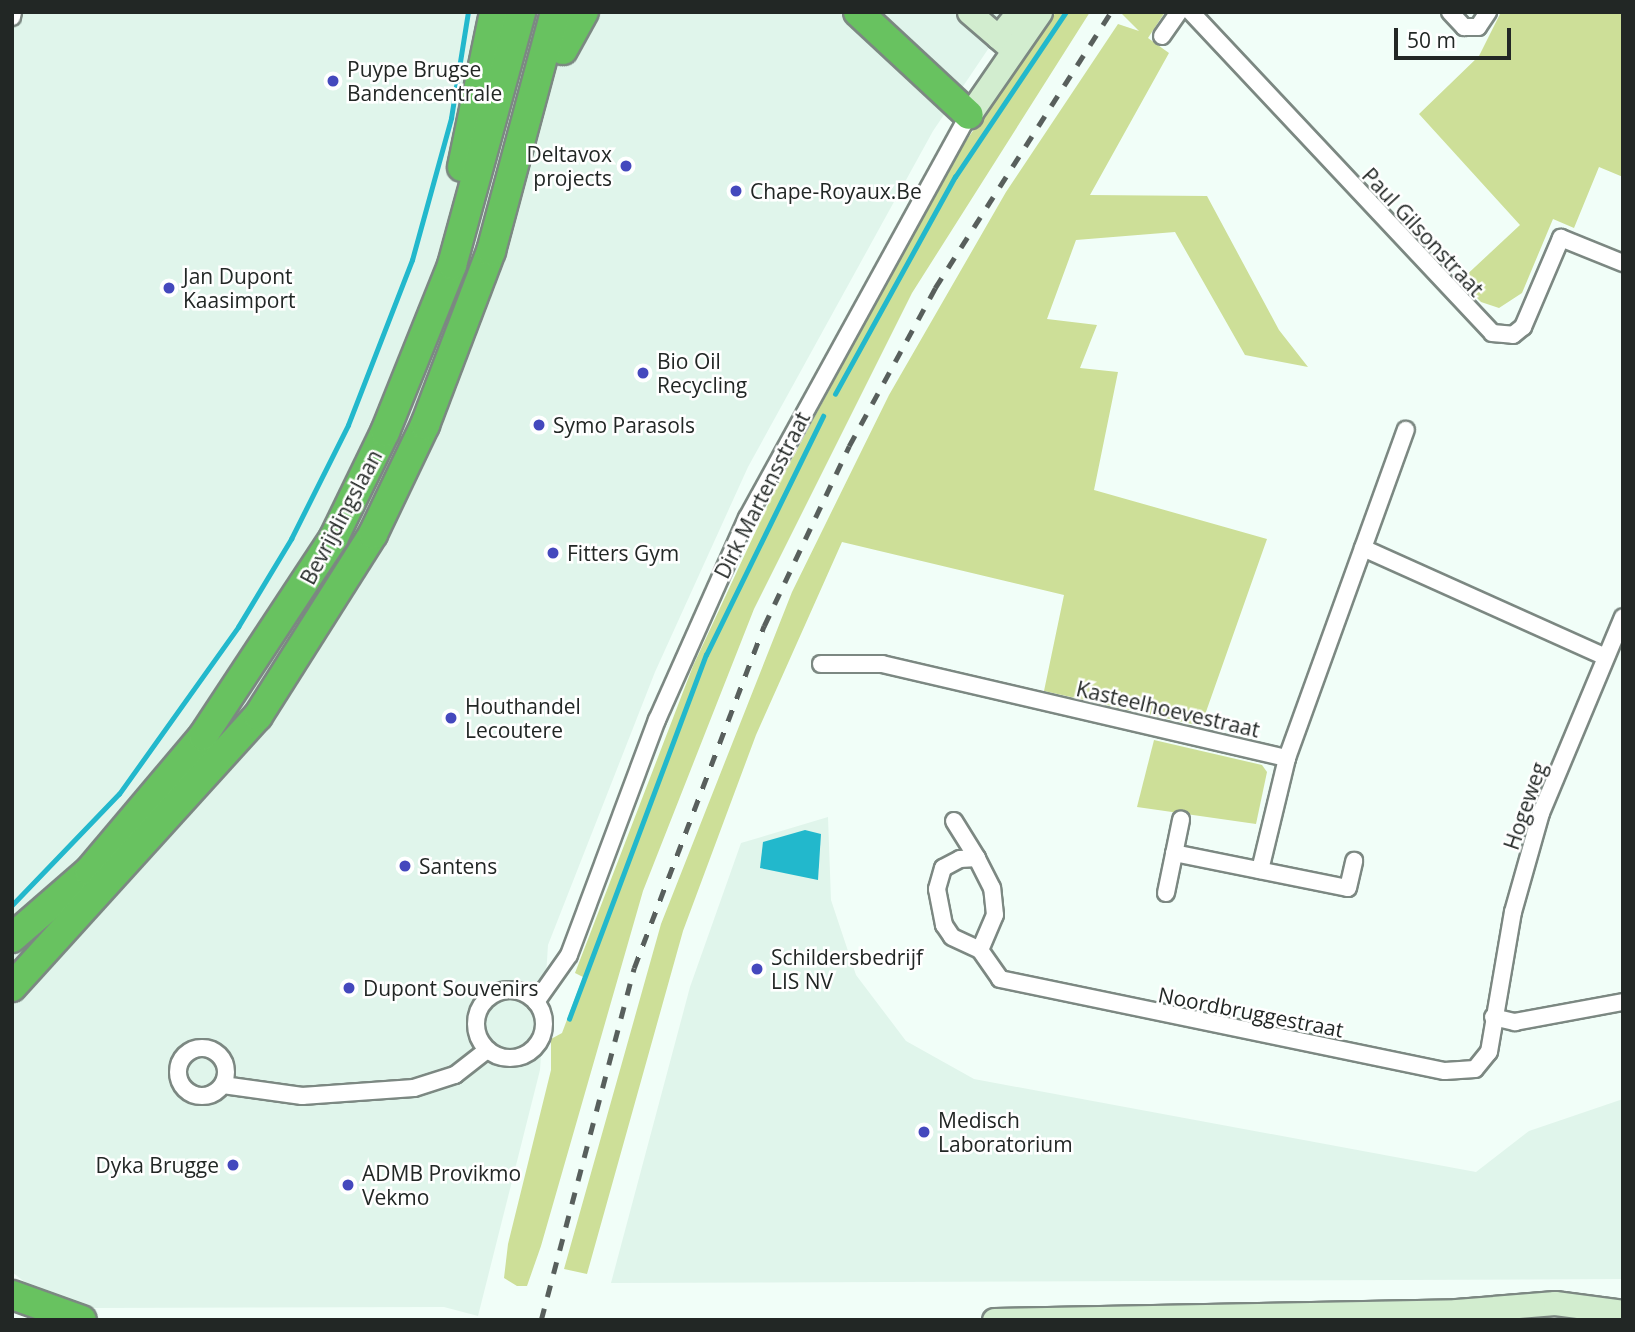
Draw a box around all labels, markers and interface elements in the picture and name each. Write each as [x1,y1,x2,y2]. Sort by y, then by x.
scale bar [1397,14,1514,58]
text: 50 m [1407,26,1456,54]
place label: Puype Brugse Bandencentrale [347,56,502,106]
marker: Puype Brugse Bandencentrale [325,73,341,89]
place label: Deltavox projects [526,141,612,191]
marker: Deltavox projects [618,158,634,174]
street label: Paul Gilsonstraat [1357,163,1489,301]
place label: Chape-Royaux.Be [750,178,922,204]
marker: Chape-Royaux.Be [728,183,744,199]
place label: Jan Dupont Kaasimport [183,263,295,313]
marker: Jan Dupont Kaasimport [161,280,177,296]
place label: Bio Oil Recycling [657,348,747,398]
marker: Bio Oil Recycling [635,365,651,381]
street label: Dirk Martensstraat [709,407,815,583]
place label: Symo Parasols [553,412,695,438]
marker: Symo Parasols [531,417,547,433]
street label: Bevrijdingslaan [295,445,387,589]
place label: Fitters Gym [567,540,679,566]
marker: Fitters Gym [545,545,561,561]
street label: Kasteelhoevestraat [1074,676,1262,742]
place label: Houthandel Lecoutere [465,693,581,743]
marker: Houthandel Lecoutere [443,710,459,726]
street label: Hogeweg [1498,759,1552,853]
place label: Santens [419,853,497,879]
marker: Santens [397,858,413,874]
place label: Schildersbedrijf LIS NV [771,944,923,994]
marker: Schildersbedrijf LIS NV [749,961,765,977]
place label: Dupont Souvenirs [363,975,538,1001]
marker: Dupont Souvenirs [341,980,357,996]
street label: Noordbruggestraat [1156,982,1346,1042]
place label: Medisch Laboratorium [938,1107,1073,1157]
marker: Medisch Laboratorium [916,1124,932,1140]
place label: Dyka Brugge [95,1152,219,1178]
marker: Dyka Brugge [225,1157,241,1173]
place label: ADMB Provikmo Vekmo [362,1160,521,1210]
marker: ADMB Provikmo Vekmo [340,1177,356,1193]

